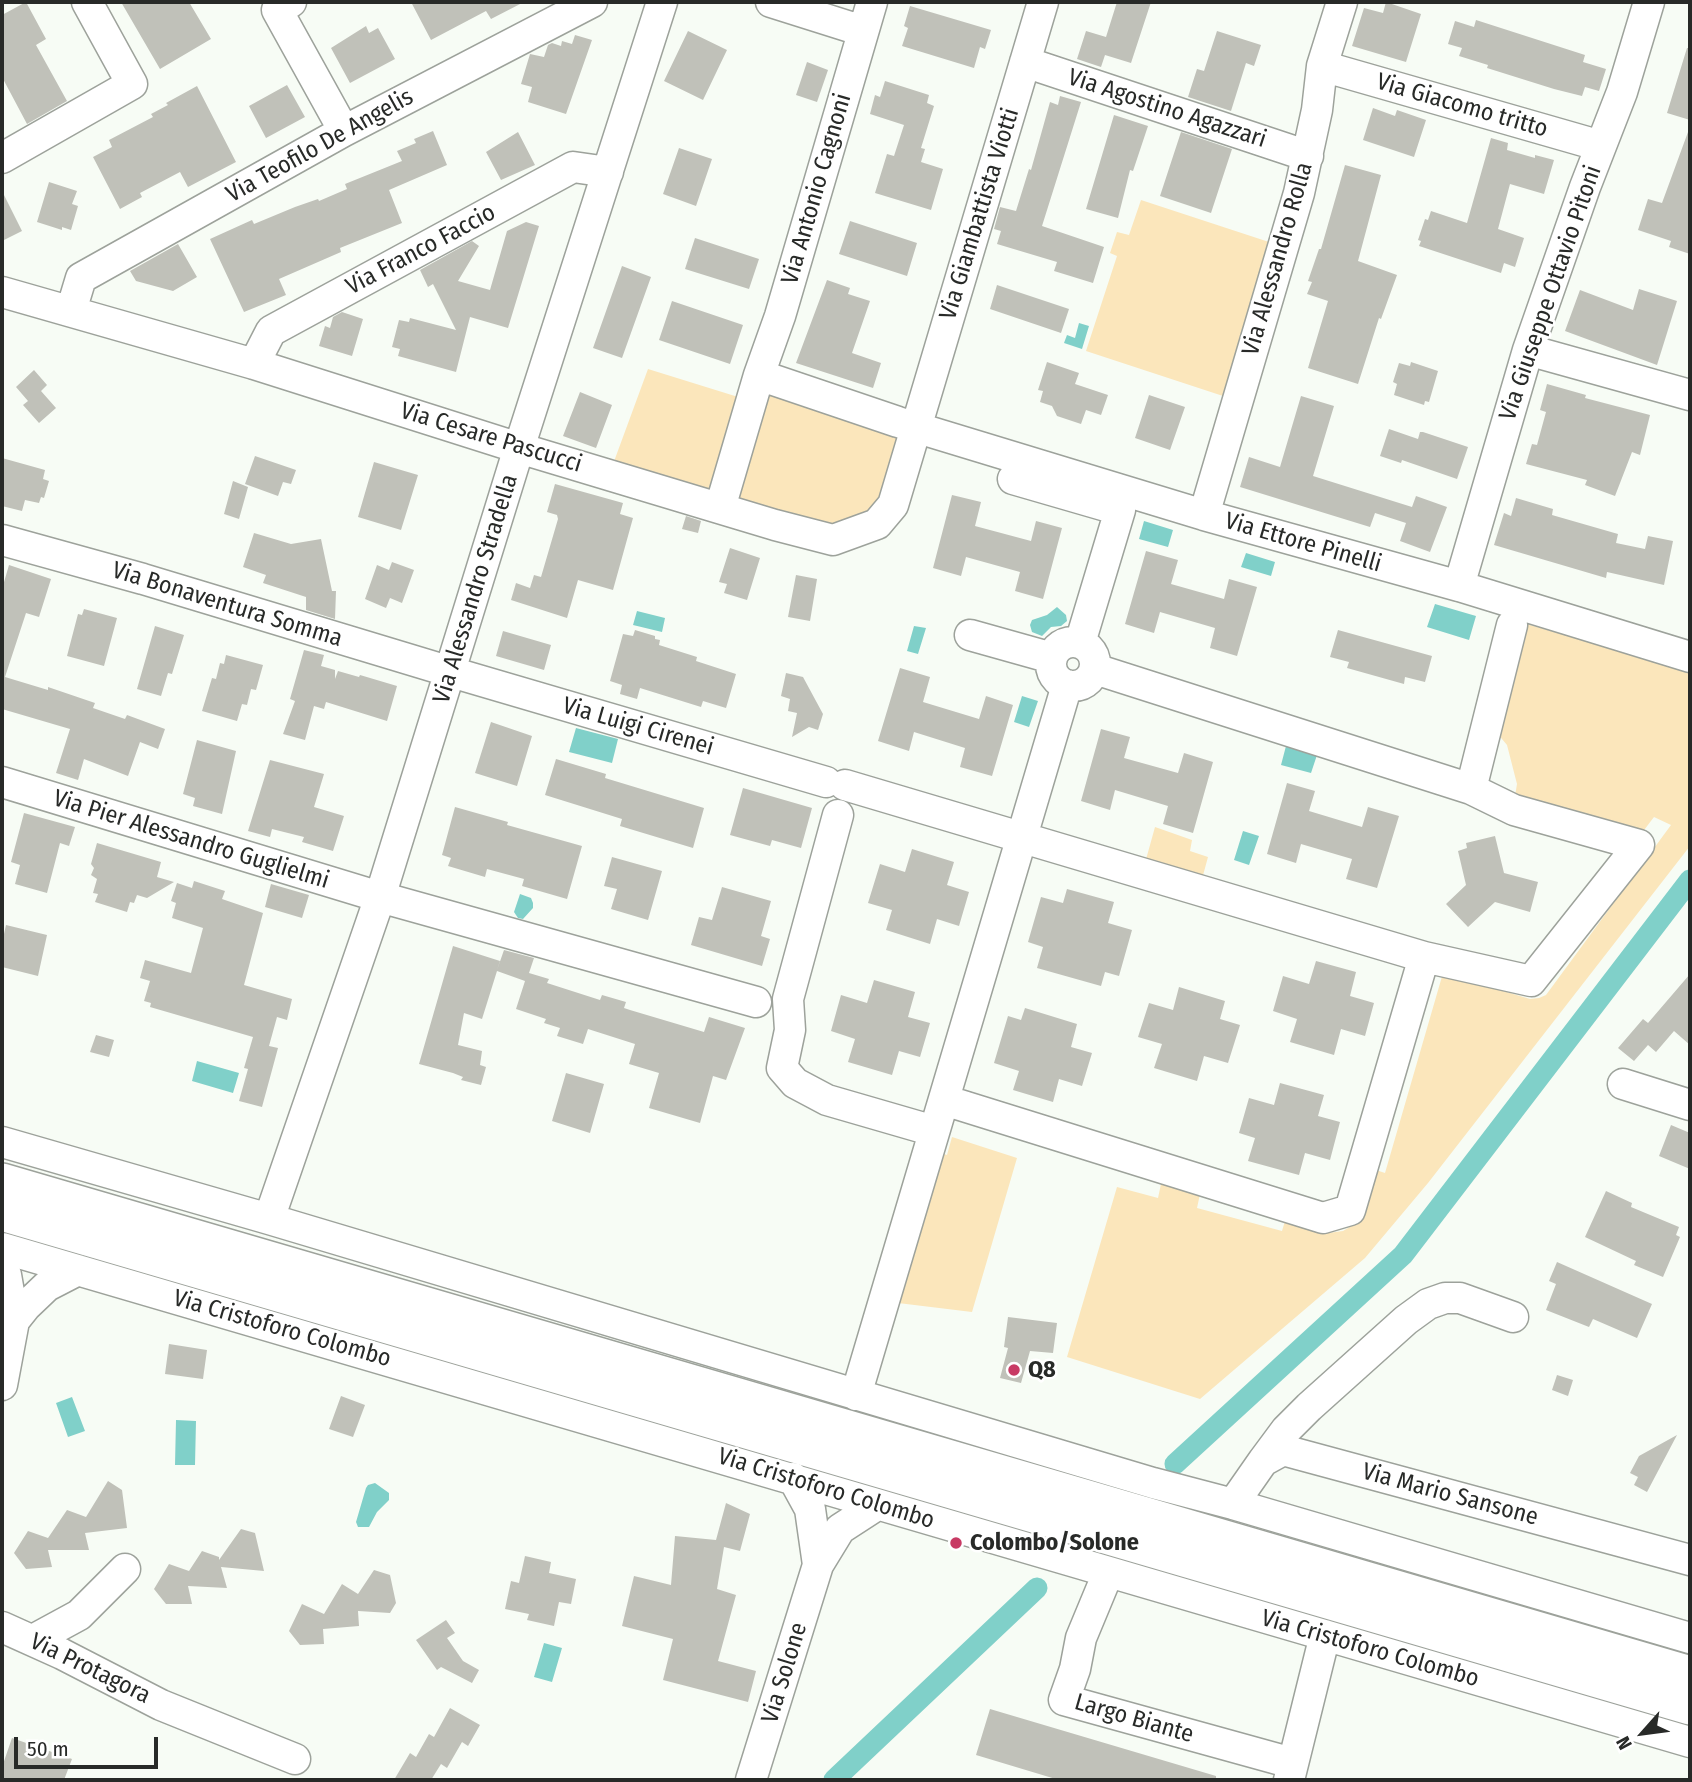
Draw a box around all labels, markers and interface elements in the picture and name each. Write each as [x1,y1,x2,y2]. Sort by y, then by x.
street label: Via Agostino Agazzari [1064,63,1270,155]
street label: Via Giacomo tritto [1373,68,1551,144]
street label: Via Teofilo De Angelis [222,83,418,209]
street label: Via Antonio Cagnoni [776,90,858,288]
street label: Via Giambattista Viotti [934,105,1026,323]
street label: Via Alessandro Rolla [1237,159,1319,359]
street label: Via Giuseppe Ottavio Pitoni [1494,162,1608,424]
street label: Via Franco Faccio [341,199,501,301]
street label: Via Cesare Pascucci [397,397,585,479]
street label: Via Alessandro Stradella [427,471,525,707]
street label: Via Ettore Pinelli [1221,507,1385,579]
street label: Via Bonaventura Somma [108,556,346,654]
street label: Via Luigi Cirenei [559,692,717,762]
street label: Via Pier Alessandro Guglielmi [50,784,332,896]
street label: Via Cristoforo Colombo [170,1284,394,1374]
place label: Q8 [1028,1356,1056,1384]
marker: Q8 [1006,1362,1022,1378]
street label: Via Cristoforo Colombo [714,1442,938,1536]
street label: Via Mario Sansone [1359,1458,1541,1532]
place label: Colombo/Solone [970,1529,1139,1557]
marker: Colombo/Solone [948,1535,964,1551]
street label: Via Cristoforo Colombo [1258,1604,1482,1694]
street label: Via Solone [756,1619,814,1727]
street label: Via Protagora [25,1628,155,1710]
street label: Largo Biante [1071,1688,1197,1750]
north arrow [1608,1698,1678,1768]
scale bar [18,1722,161,1766]
text: N [1611,1733,1637,1754]
text: 50 m [27,1736,69,1762]

